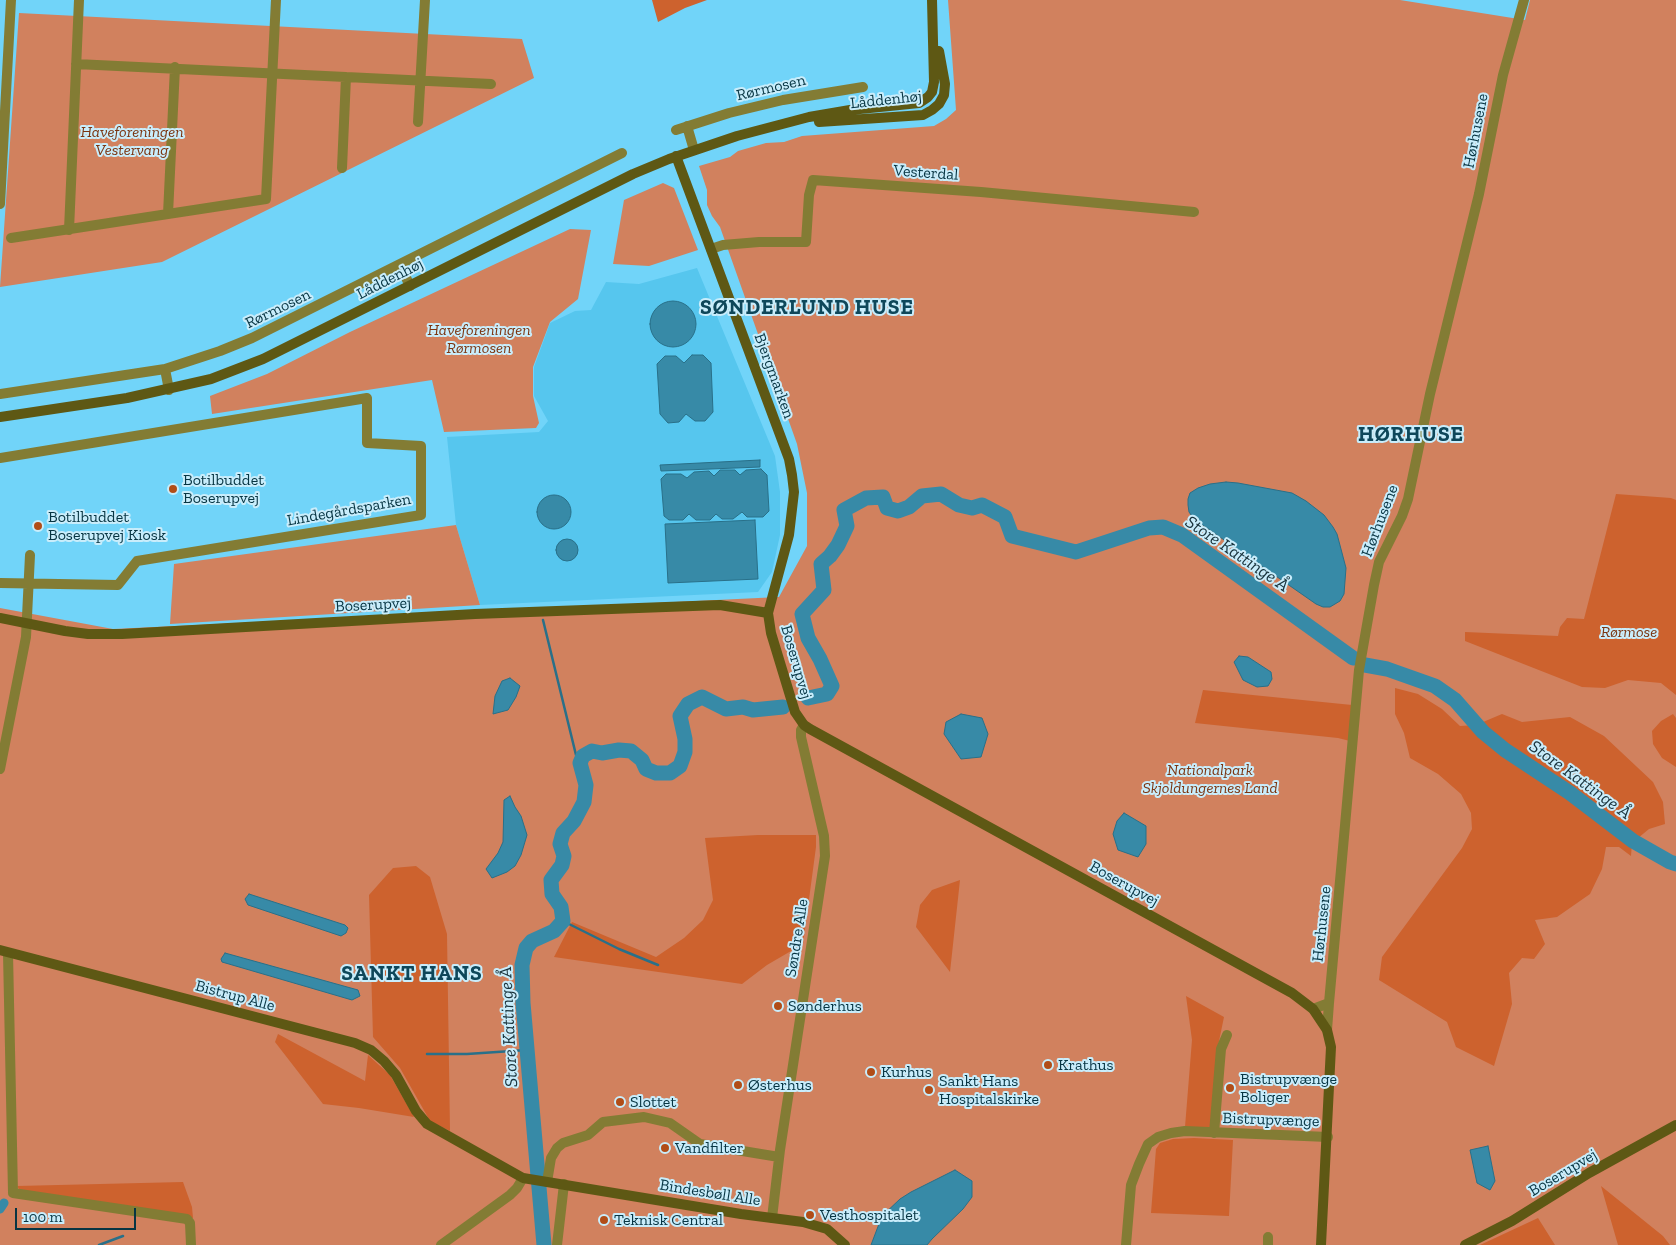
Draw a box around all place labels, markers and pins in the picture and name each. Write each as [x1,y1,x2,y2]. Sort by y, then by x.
place label: Botilbuddet Boserupvej [183,470,264,508]
marker: Botilbuddet Boserupvej [167,483,179,495]
place label: Botilbuddet Boserupvej Kiosk [48,507,166,545]
marker: Botilbuddet Boserupvej Kiosk [32,520,44,532]
place label: Sønderhus [788,996,862,1016]
marker: Sønderhus [772,1000,784,1012]
place label: Krathus [1058,1055,1114,1075]
marker: Krathus [1042,1059,1054,1071]
place label: Kurhus [881,1062,932,1082]
marker: Kurhus [865,1066,877,1078]
place label: Bistrupvænge Boliger [1240,1069,1337,1107]
place label: Sankt Hans Hospitalskirke [939,1071,1039,1109]
place label: Østerhus [748,1075,812,1095]
marker: Østerhus [732,1079,744,1091]
marker: Bistrupvænge Boliger [1224,1082,1236,1094]
marker: Sankt Hans Hospitalskirke [923,1084,935,1096]
place label: Slottet [630,1092,676,1112]
marker: Slottet [614,1096,626,1108]
place label: Vandfilter [675,1138,744,1158]
marker: Vandfilter [659,1142,671,1154]
place label: Vesthospitalet [820,1205,919,1225]
marker: Vesthospitalet [804,1209,816,1221]
place label: Teknisk Central [614,1210,723,1230]
marker: Teknisk Central [598,1214,610,1226]

